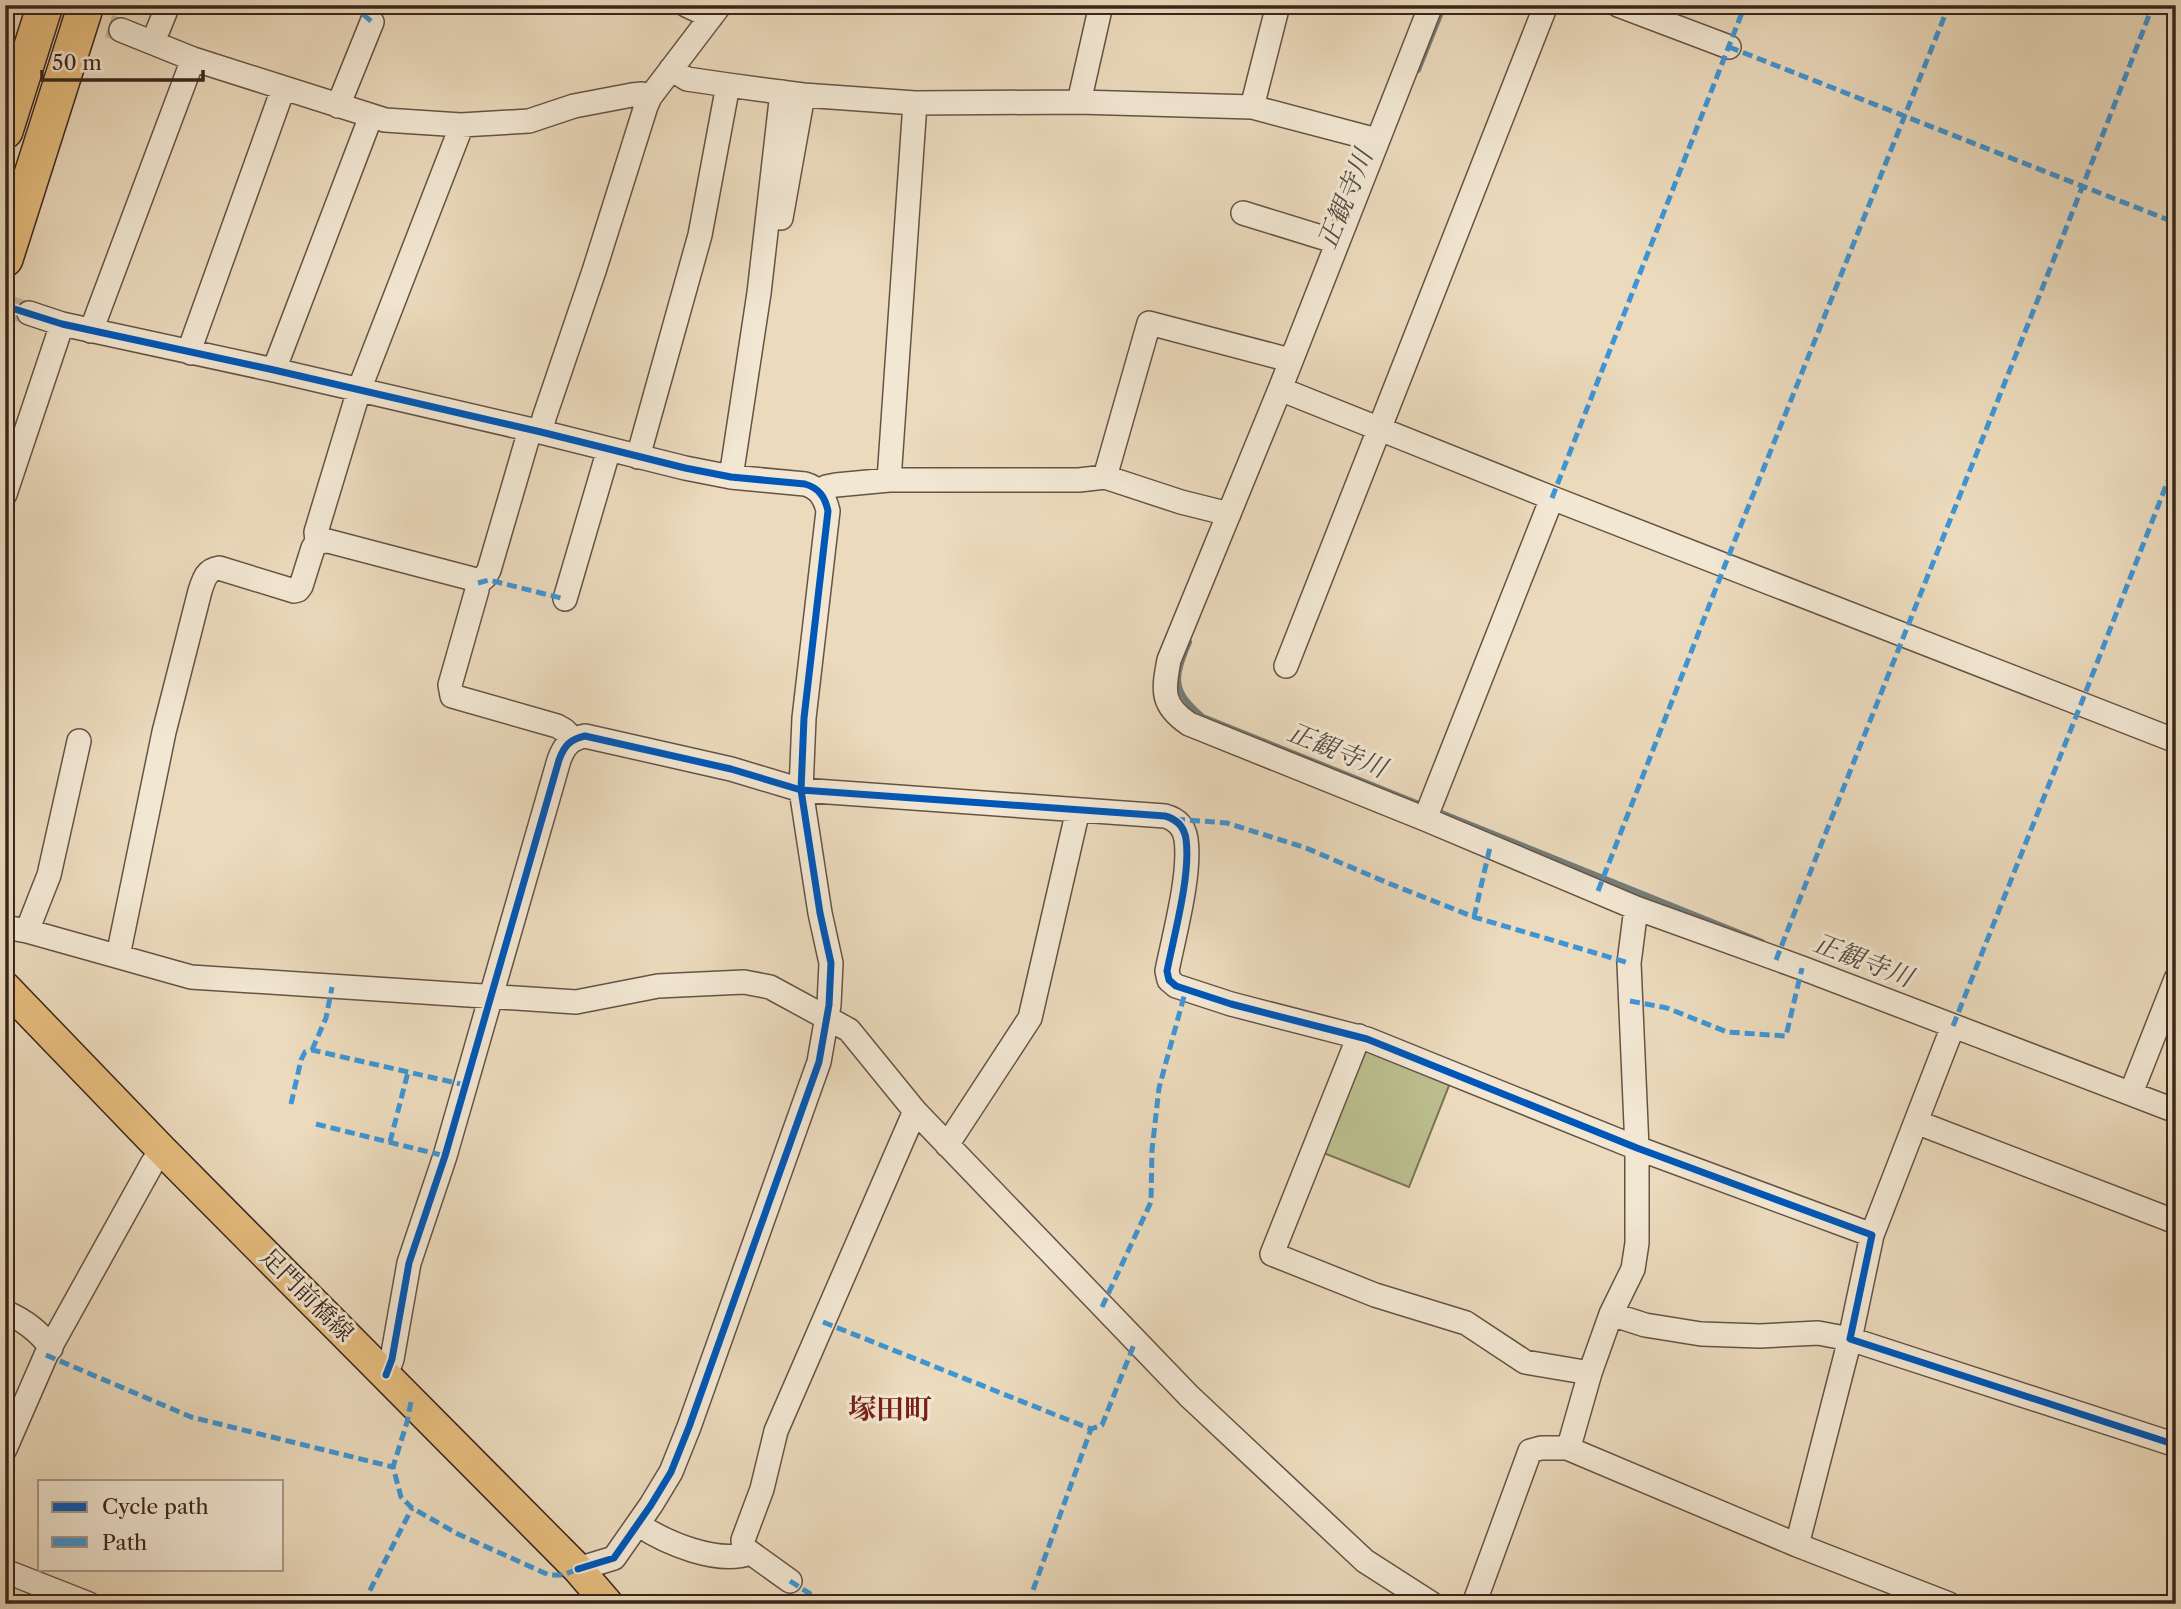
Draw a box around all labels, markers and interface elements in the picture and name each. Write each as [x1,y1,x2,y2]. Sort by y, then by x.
scale bar [42,38,203,82]
text: 50 m [52,50,102,75]
water label: 正観寺川 [1311,142,1380,253]
water label: 正観寺川 [1283,716,1394,785]
water label: 正観寺川 [1809,926,1920,995]
street label: 足門前橋線 [255,1242,360,1347]
district label: 塚田町 [848,1392,932,1426]
legend [38,1480,284,1570]
text: Cycle path [102,1494,209,1519]
text: Path [102,1530,147,1555]

